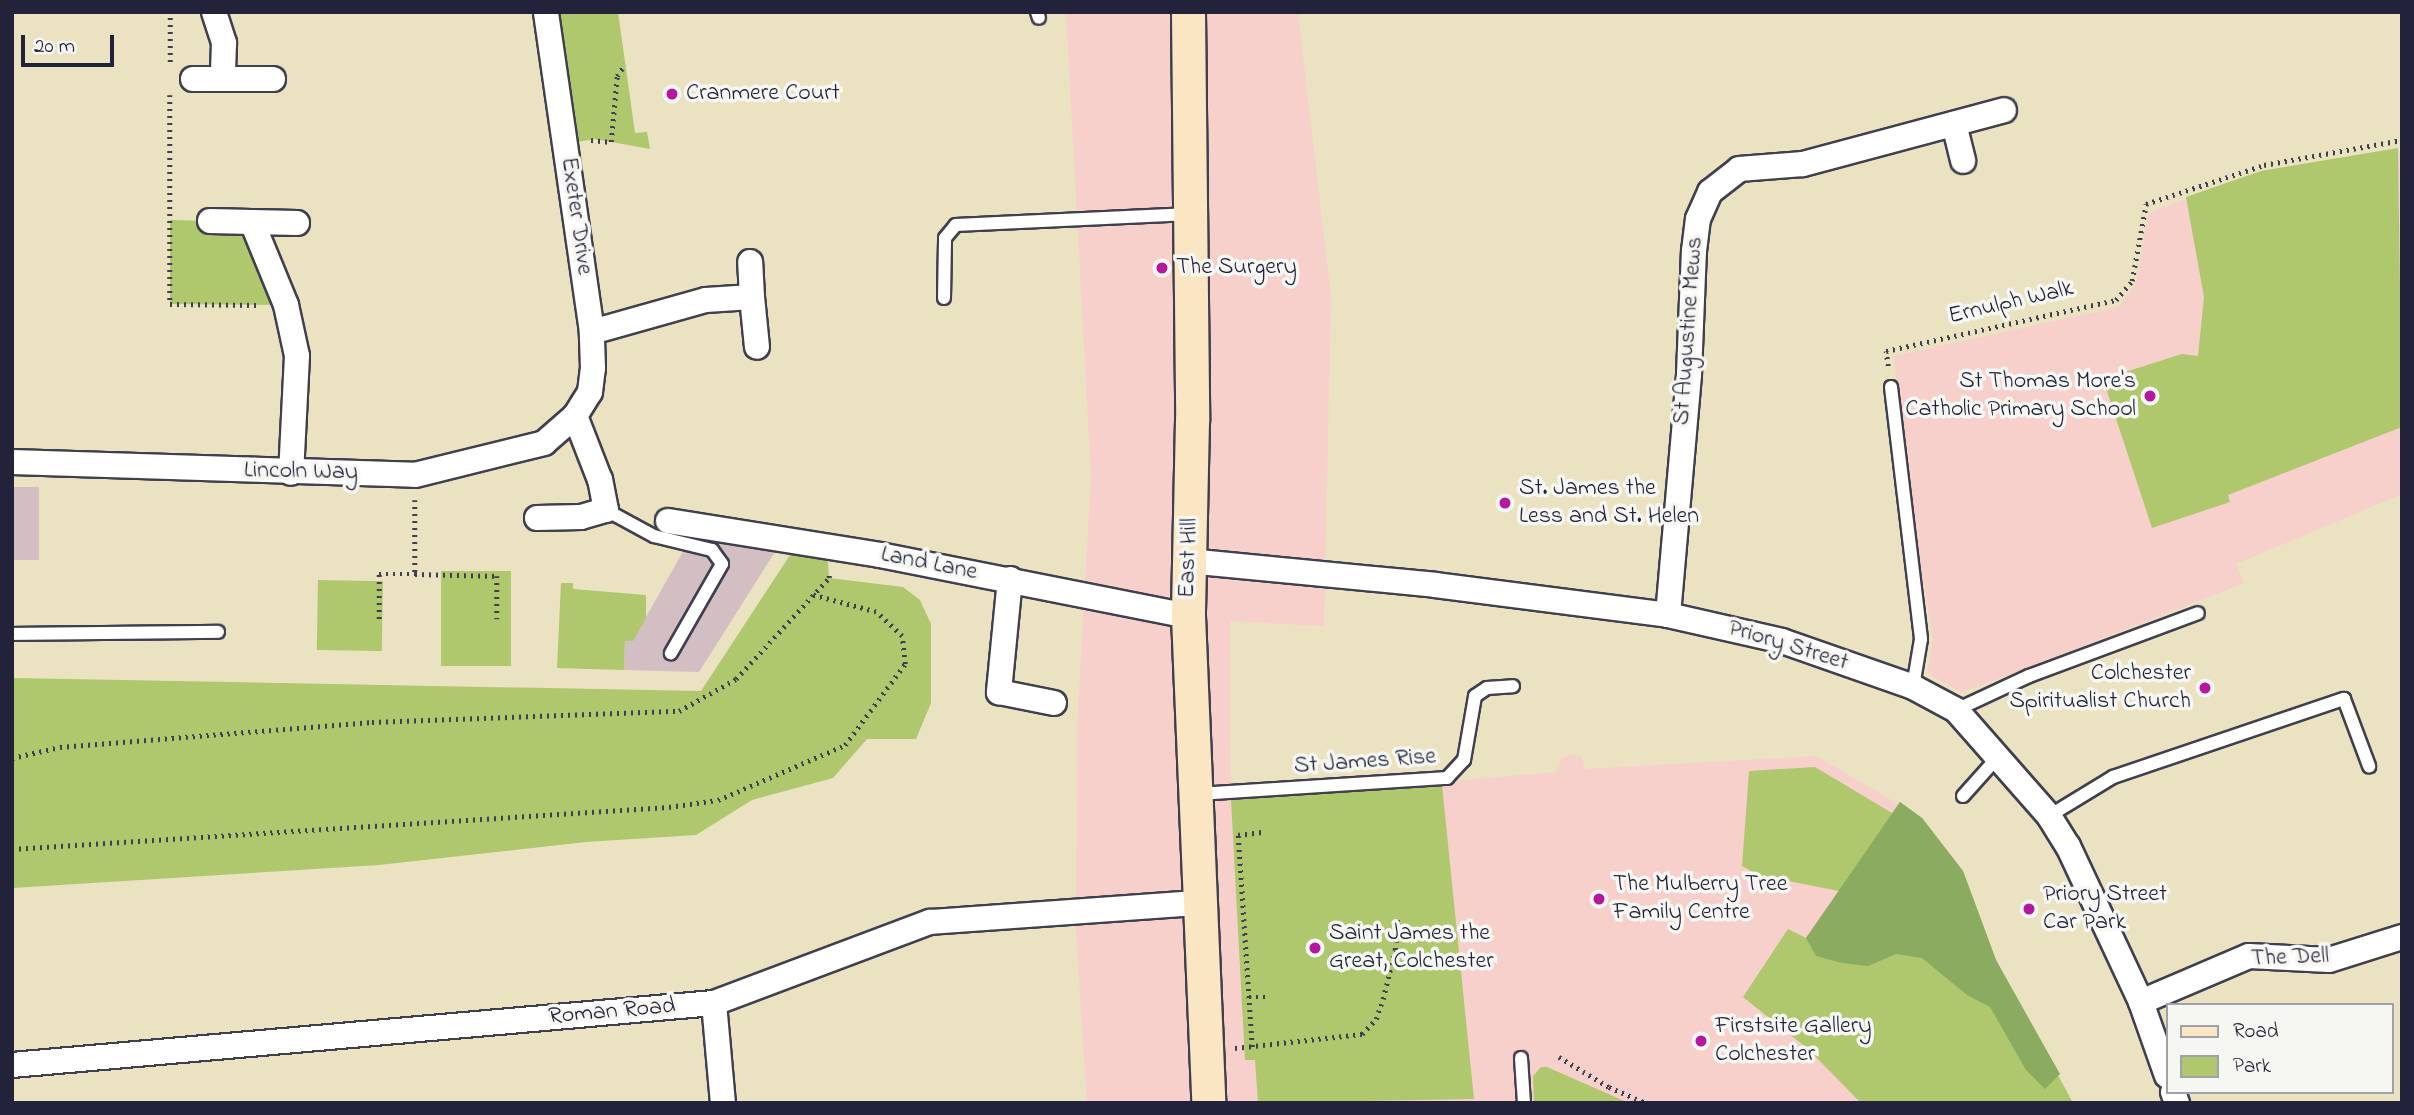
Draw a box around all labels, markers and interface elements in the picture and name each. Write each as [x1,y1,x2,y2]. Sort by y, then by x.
scale bar [24,21,117,65]
text: 20 m [34,32,75,62]
place label: Cranmere Court [686,80,840,108]
marker: Cranmere Court [664,86,680,102]
street label: Exeter Drive [553,155,599,277]
street label: St Augustine Mews [1668,236,1710,426]
place label: The Surgery [1176,254,1297,282]
marker: The Surgery [1154,260,1170,276]
street label: Ernulph Walk [1946,275,2076,331]
place label: St Thomas More's Catholic Primary School [1905,368,2136,424]
marker: St Thomas More's Catholic Primary School [2142,388,2158,404]
street label: Lincoln Way [244,457,358,487]
place label: St. James the Less and St. Helen [1519,475,1699,531]
marker: St. James the Less and St. Helen [1497,495,1513,511]
street label: East Hill [1173,517,1205,599]
street label: Land Lane [878,541,980,587]
street label: Priory Street [1725,614,1851,678]
place label: Colchester Spiritualist Church [2009,660,2191,716]
marker: Colchester Spiritualist Church [2197,680,2213,696]
street label: St James Rise [1293,743,1437,781]
place label: The Mulberry Tree Family Centre [1613,871,1788,927]
place label: Priory Street Car Park [2043,881,2167,937]
marker: The Mulberry Tree Family Centre [1591,891,1607,907]
marker: Priory Street Car Park [2021,901,2037,917]
place label: Saint James the Great, Colchester [1329,920,1494,976]
marker: Saint James the Great, Colchester [1307,940,1323,956]
street label: The Dell [2250,942,2330,974]
street label: Roman Road [547,992,677,1032]
legend [2166,1003,2393,1094]
place label: Firstsite Gallery Colchester [1715,1013,1872,1069]
text: Road [2233,1017,2279,1047]
marker: Firstsite Gallery Colchester [1693,1033,1709,1049]
text: Park [2233,1052,2271,1082]

